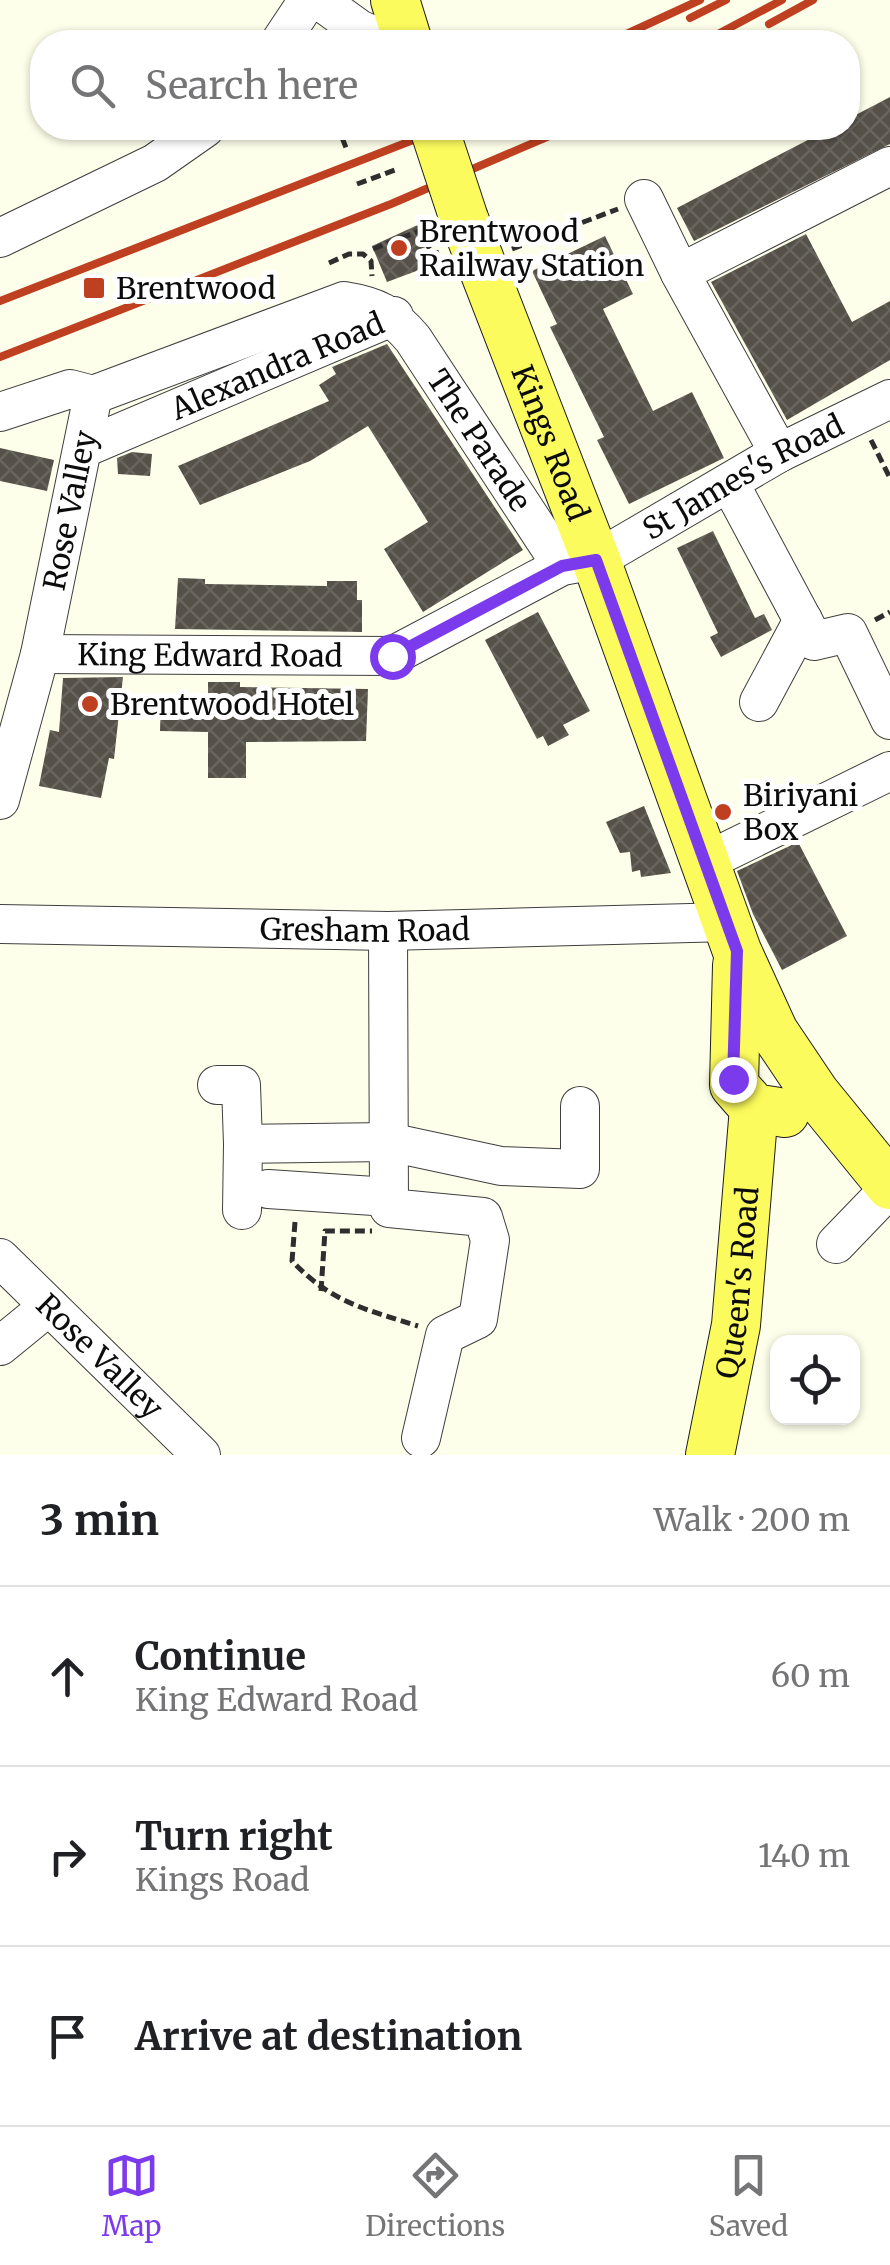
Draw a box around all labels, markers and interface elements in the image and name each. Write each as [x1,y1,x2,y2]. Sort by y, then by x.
search box [30,30,860,140]
icon: search [65,58,120,113]
text: Search here [145,62,358,109]
place label: Brentwood Railway Station [419,212,644,284]
marker: Brentwood Railway Station [388,237,410,259]
place label: Brentwood [116,269,276,307]
marker: Brentwood [81,275,107,301]
street label: Alexandra Road [164,304,390,428]
street label: Kings Road [503,360,598,526]
street label: The Parade [419,362,540,518]
street label: St James's Road [636,406,850,548]
street label: Rose Valley [35,427,104,594]
route start [370,634,416,680]
street label: King Edward Road [77,635,343,675]
place label: Brentwood Hotel [110,685,354,723]
marker: Brentwood Hotel [79,693,101,715]
place label: Biriyani Box [743,776,858,848]
marker: Biriyani Box [712,801,734,823]
street label: Gresham Road [260,910,470,950]
route end [711,1057,757,1103]
street label: Queen's Road [707,1185,766,1382]
street label: Rose Valley [29,1286,172,1427]
map controls [770,1335,860,1425]
button: locate [770,1335,860,1425]
text: 3 min [40,1494,159,1546]
text: Walk · 200 m [654,1500,850,1540]
text: Continue [135,1633,306,1680]
icon: ahead [40,1649,95,1704]
text: 60 m [771,1656,850,1696]
text: King Edward Road [135,1680,418,1720]
text: Turn right [135,1813,333,1860]
icon: right [40,1829,95,1884]
text: 140 m [758,1836,850,1876]
text: Kings Road [135,1860,310,1900]
icon: arrive [40,2009,95,2064]
text: Arrive at destination [135,2013,522,2060]
tab: Map [102,2148,162,2244]
tab: Directions [365,2148,505,2244]
tab: Saved [709,2148,788,2244]

